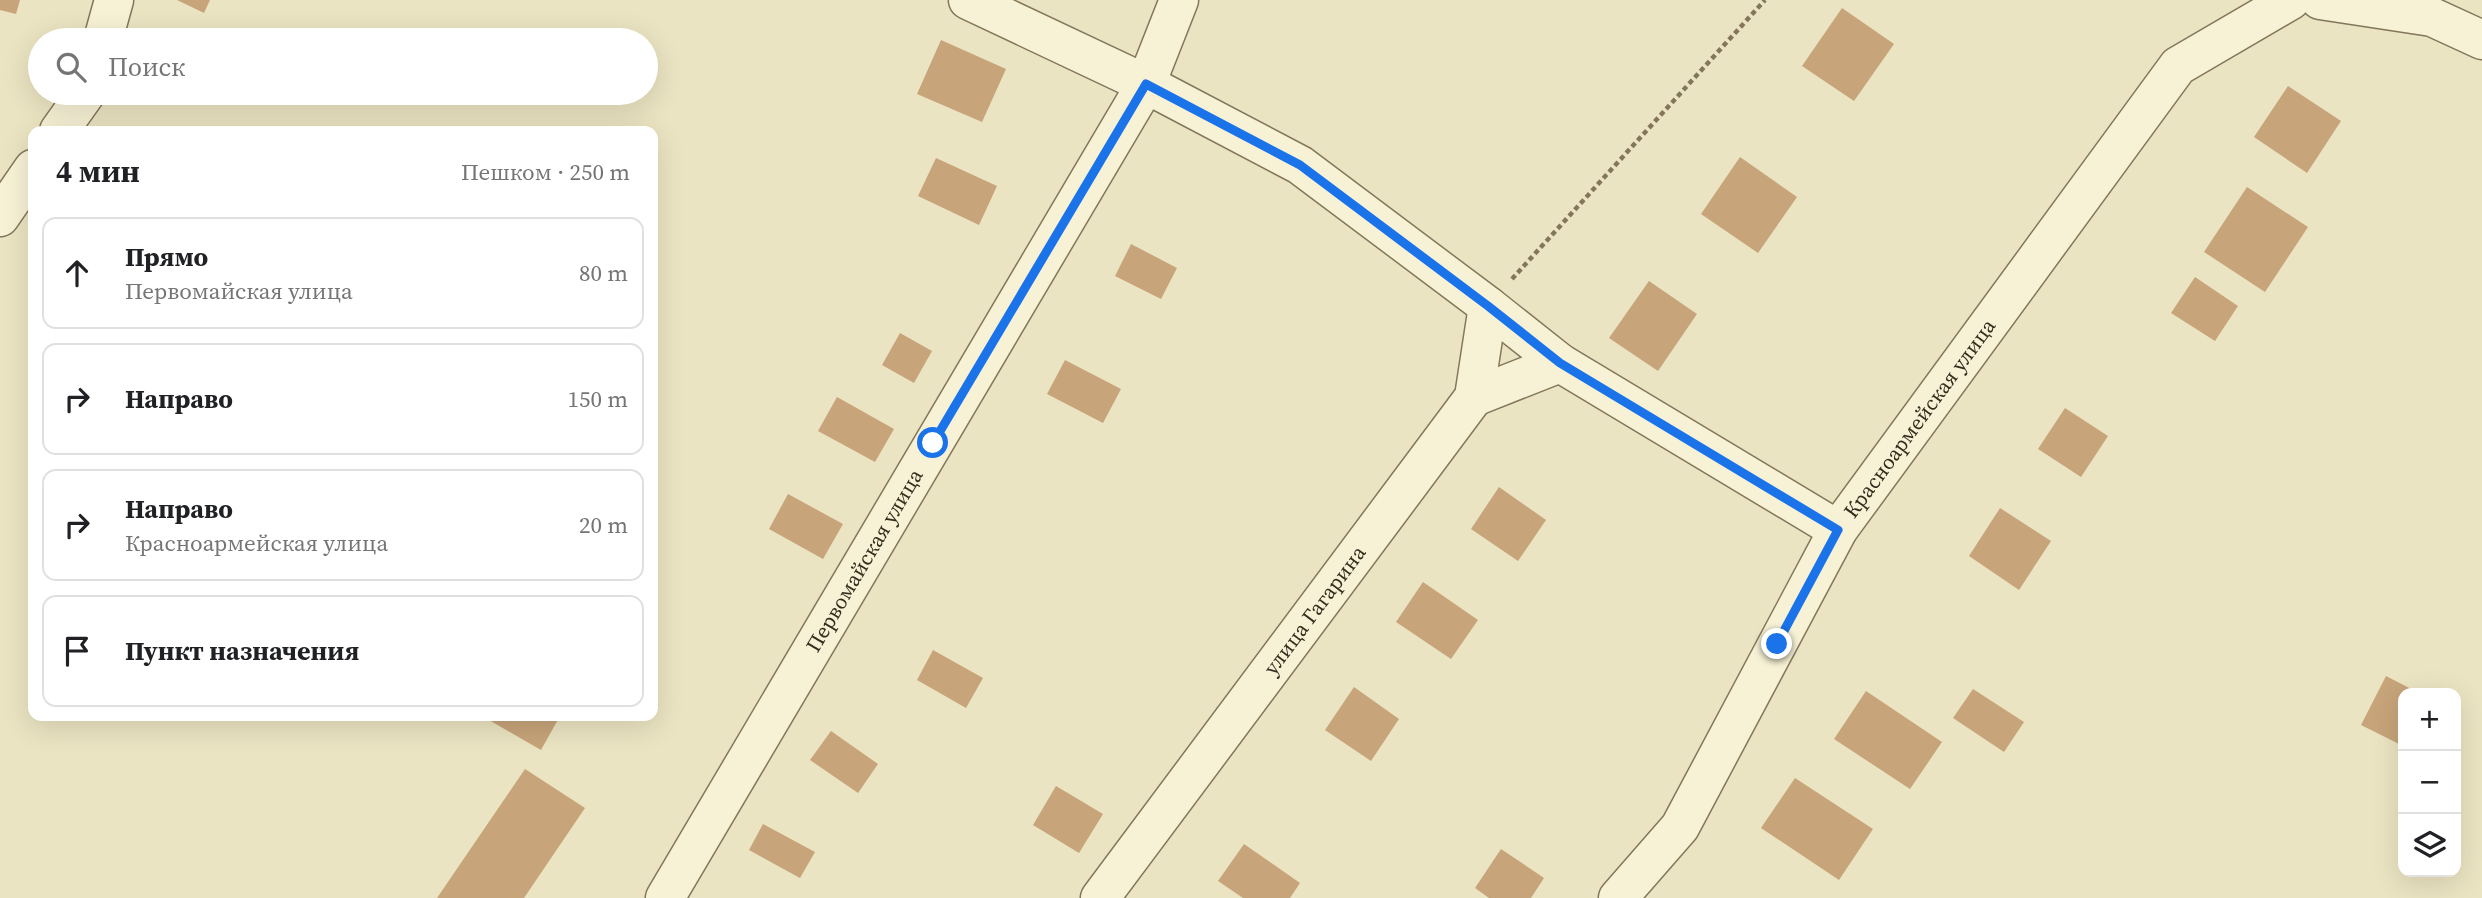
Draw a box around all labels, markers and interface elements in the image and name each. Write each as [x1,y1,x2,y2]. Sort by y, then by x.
search box [28,28,658,105]
icon: search [52,48,90,86]
text: Поиск [108,49,185,85]
text: 4 мин [56,151,140,192]
text: Пешком · 250 m [461,156,630,188]
text: Прямо [125,239,208,275]
icon: ahead [58,254,96,292]
text: 80 m [579,257,628,289]
text: Первомайская улица [125,275,353,307]
street label: Красноармейская улица [1837,312,2002,524]
icon: right [58,380,96,418]
text: Направо [125,381,233,417]
text: 150 m [567,383,628,415]
route start [917,427,948,458]
street label: Первомайская улица [799,463,930,657]
text: Направо [125,491,233,527]
icon: right [58,506,96,544]
text: 20 m [579,509,628,541]
text: Красноармейская улица [125,527,388,559]
street label: улица Гагарина [1256,539,1373,681]
route end [1761,628,1792,659]
icon: arrive [58,632,96,670]
text: Пункт назначения [125,633,359,669]
map controls [2398,688,2461,877]
button: + [2398,688,2461,751]
button: − [2398,751,2461,814]
button: layers [2398,814,2461,877]

